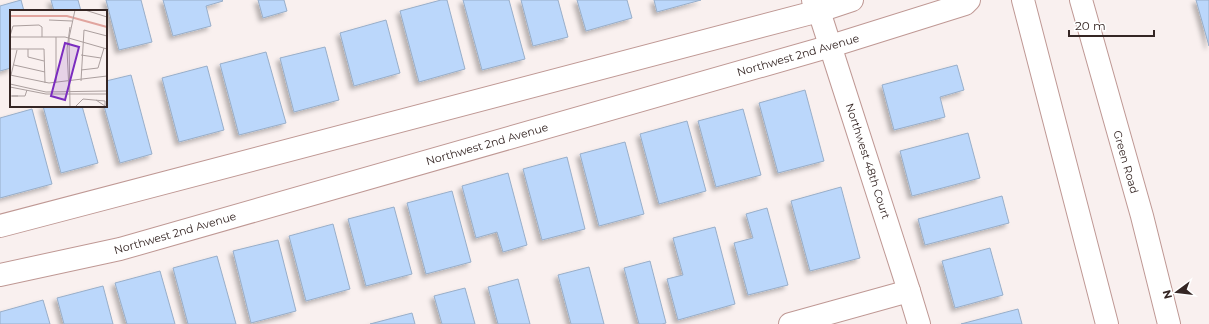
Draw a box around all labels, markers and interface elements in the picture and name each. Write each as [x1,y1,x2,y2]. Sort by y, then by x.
inset map [10,10,107,107]
scale bar [1069,12,1154,38]
text: 20 m [1075,18,1106,33]
street label: Northwest 2nd Avenue [735,31,861,79]
street label: Northwest 48th Court [843,101,894,221]
street label: Northwest 2nd Avenue [424,120,550,168]
street label: Green Road [1110,129,1142,195]
street label: Northwest 2nd Avenue [112,209,238,257]
north arrow [1157,272,1197,312]
text: N [1159,288,1175,301]

